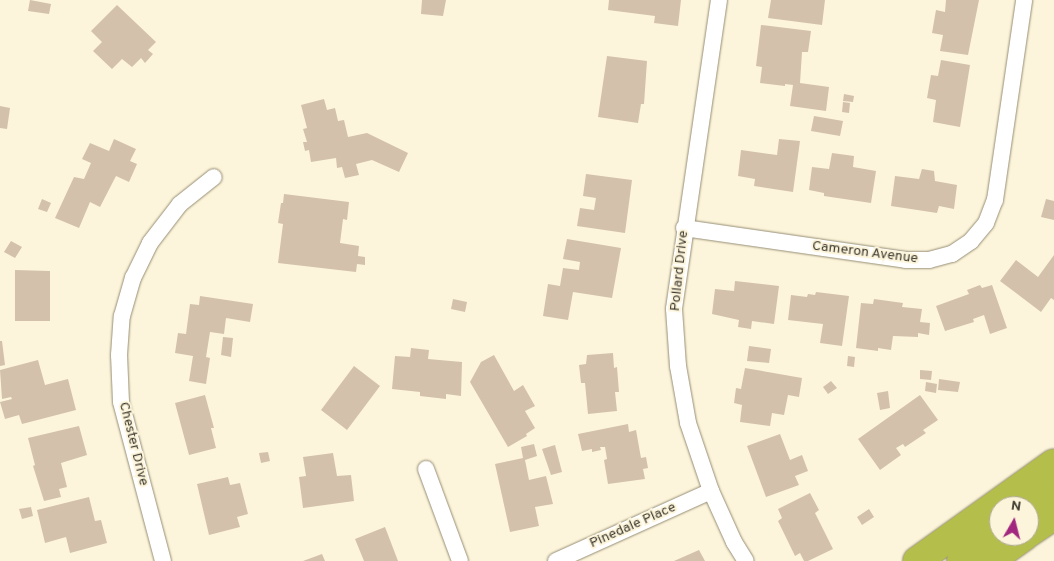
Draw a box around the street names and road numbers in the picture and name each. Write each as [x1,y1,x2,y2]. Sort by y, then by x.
street label: Pollard Drive [667,230,693,312]
street label: Cameron Avenue [811,238,919,268]
street label: Chester Drive [114,400,152,488]
street label: Pinedale Place [587,499,679,553]

